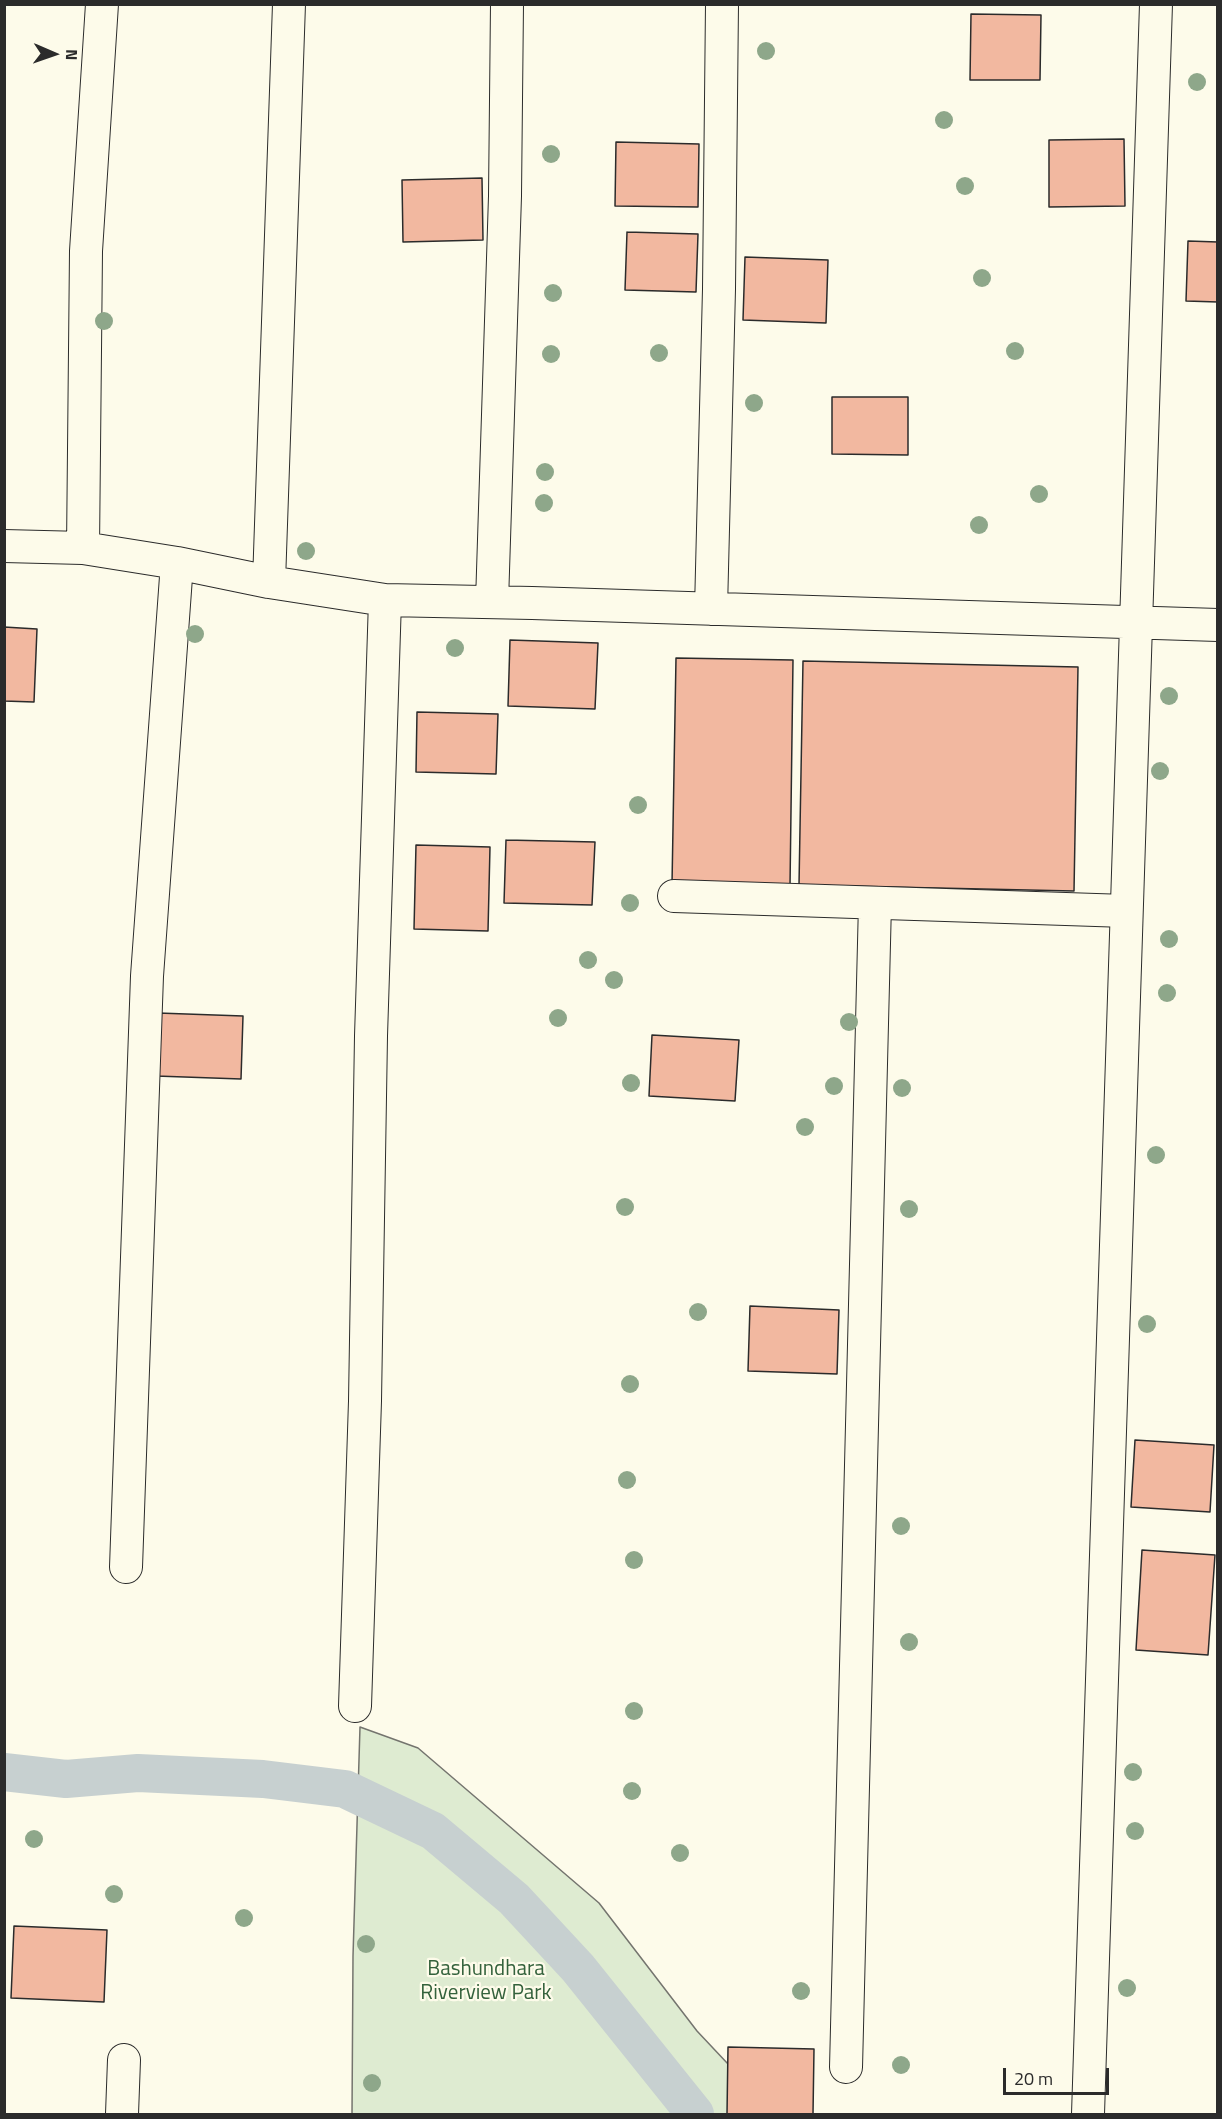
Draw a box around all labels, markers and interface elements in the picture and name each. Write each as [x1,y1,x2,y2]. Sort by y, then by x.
north arrow [24,24,84,84]
text: N [60,49,84,61]
park label: Bashundhara Riverview Park [420,1957,552,2007]
scale bar [1006,2056,1112,2094]
text: 20 m [1014,2065,1053,2092]

